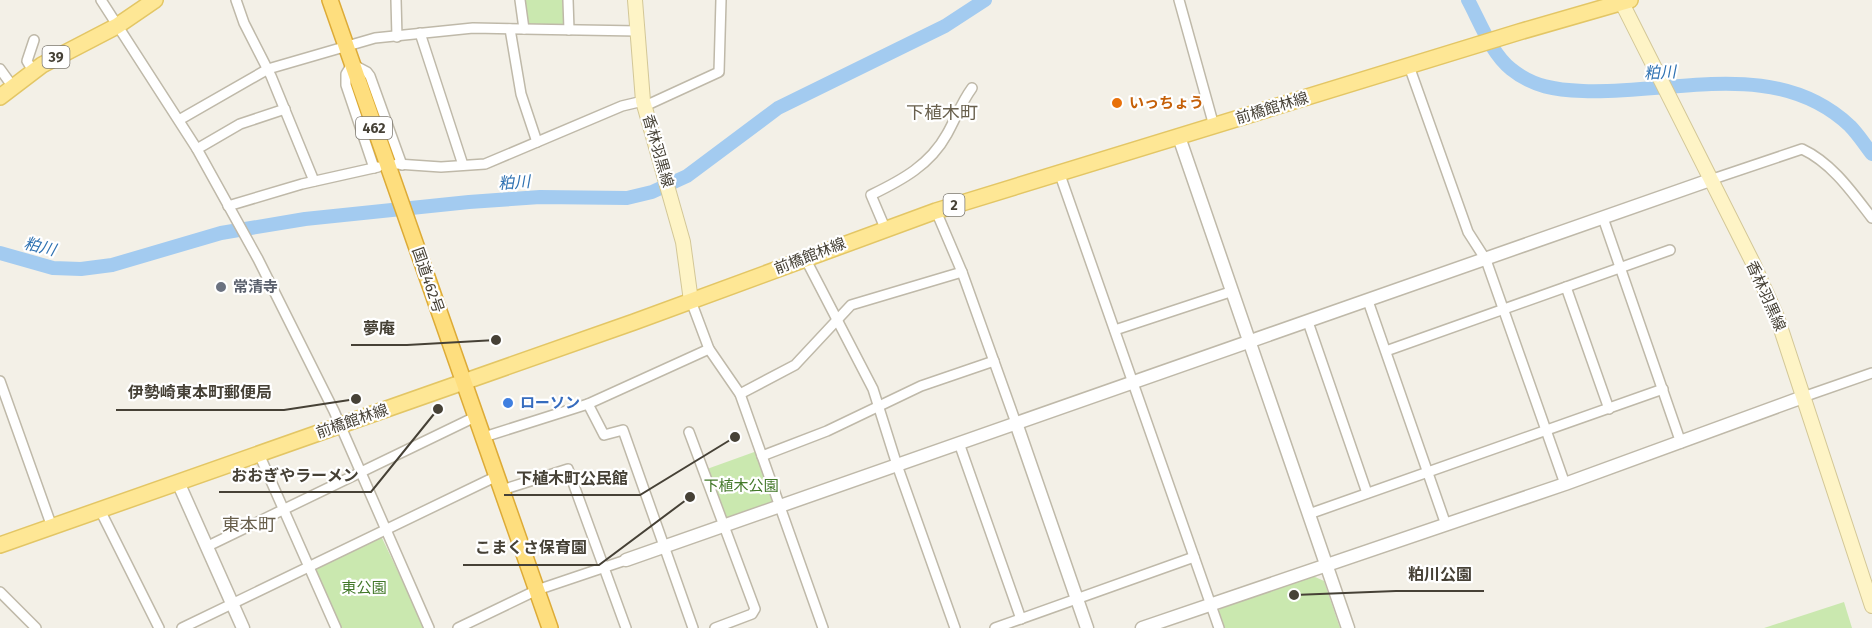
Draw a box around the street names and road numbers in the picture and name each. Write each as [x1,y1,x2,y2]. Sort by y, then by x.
road number: 39 [42,46,70,68]
street label: 前橋館林線 [1233,88,1311,128]
street label: 香林羽黒線 [639,112,677,190]
road number: 462 [356,117,392,139]
road number: 2 [944,194,964,216]
street label: 前橋館林線 [772,234,848,278]
street label: 国道462号 [408,245,448,315]
street label: 香林羽黒線 [1743,258,1789,334]
street label: 前橋館林線 [314,400,390,442]

